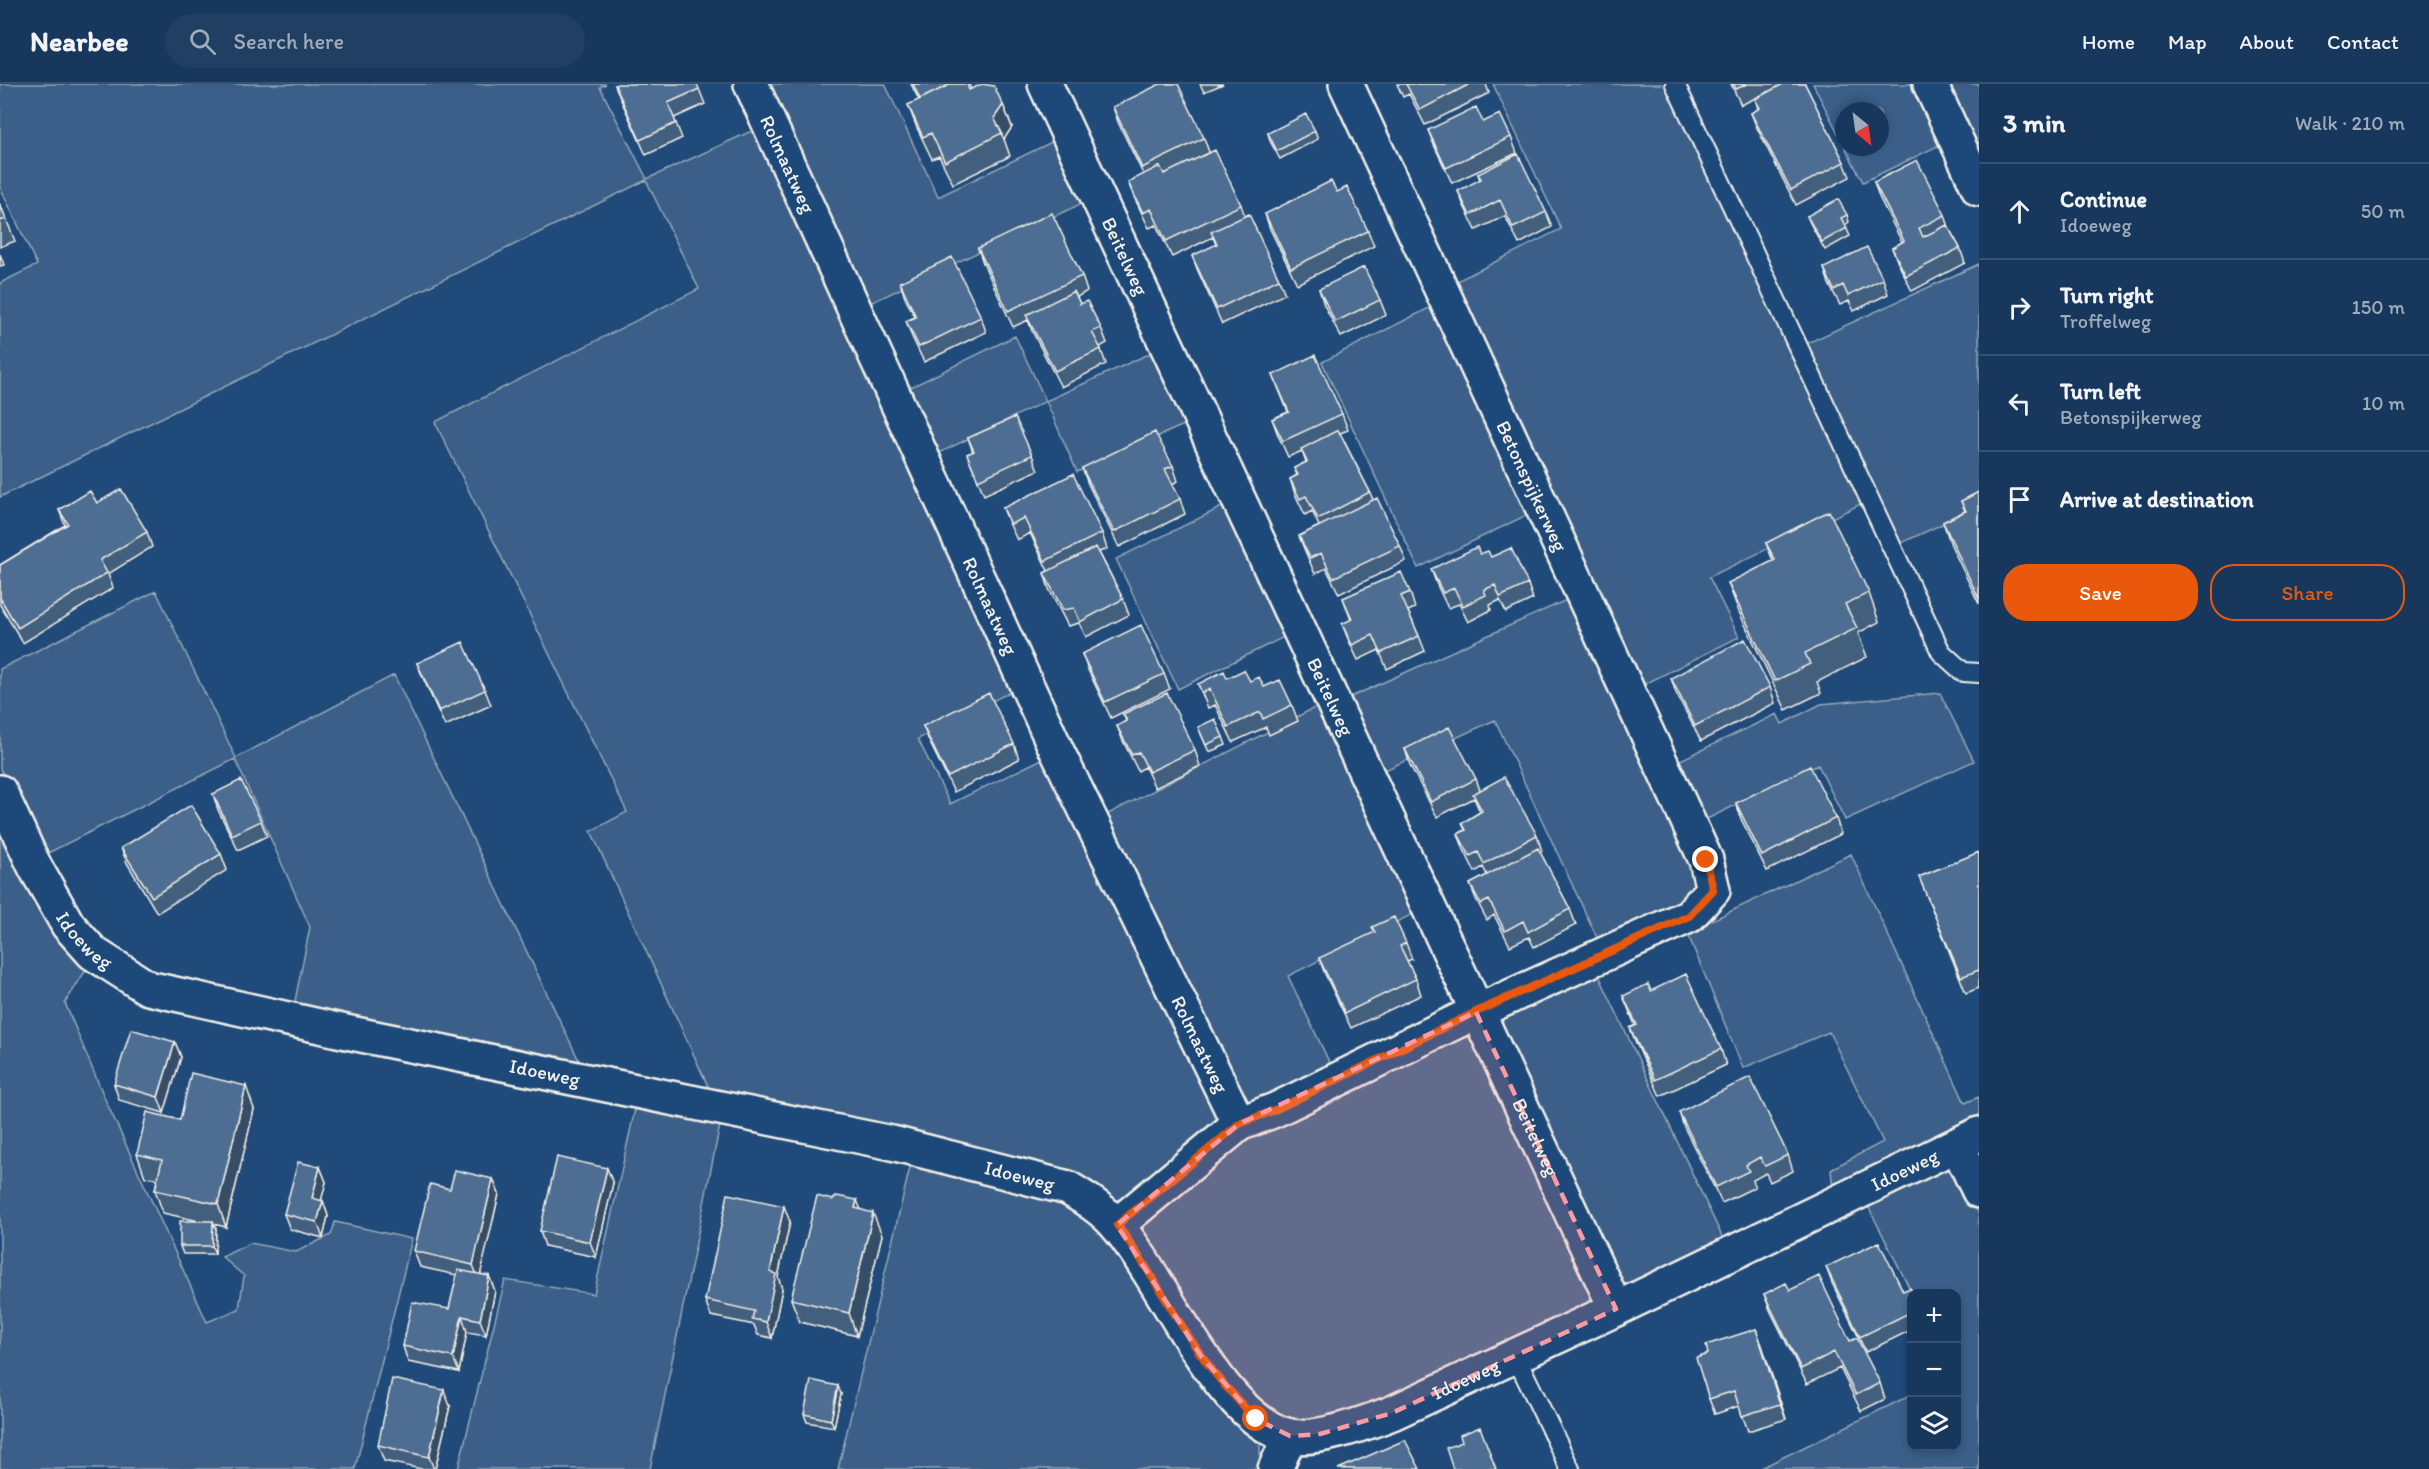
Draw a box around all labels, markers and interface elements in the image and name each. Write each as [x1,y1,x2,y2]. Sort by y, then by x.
search box [165,14,585,68]
text: Nearbee [30,24,129,58]
icon: search [186,25,219,58]
text: Search here [234,28,344,55]
text: Home [2082,29,2135,54]
text: Map [2168,29,2207,54]
text: About [2240,29,2294,54]
text: Contact [2327,29,2399,54]
north arrow [1835,102,1889,156]
text: 3 min [2003,107,2065,139]
street label: Rolmaatweg [755,111,821,218]
text: Walk · 210 m [2295,111,2405,135]
text: Continue [2060,186,2147,213]
icon: ahead [2003,195,2036,228]
text: 50 m [2361,199,2405,223]
street label: Beitelweg [1097,213,1154,300]
text: Idoeweg [2060,213,2132,237]
text: Turn right [2060,282,2154,309]
icon: right [2003,291,2036,324]
text: 150 m [2352,295,2405,319]
text: Troffelweg [2060,309,2151,333]
text: Turn left [2060,378,2141,405]
icon: left [2003,387,2036,420]
text: 10 m [2362,391,2405,415]
text: Betonspijkerweg [2060,405,2202,429]
street label: Betonspijkerweg [1491,417,1573,556]
icon: arrive [2003,483,2036,516]
text: Arrive at destination [2060,486,2254,513]
street label: Rolmaatweg [957,553,1023,659]
button: Save [2003,564,2198,621]
button: Share [2210,564,2405,621]
street label: Beitelweg [1302,654,1360,740]
route end [1692,846,1718,872]
street label: Idoeweg [51,907,118,975]
street label: Rolmaatweg [1166,992,1234,1097]
street label: Idoeweg [507,1054,583,1091]
street label: Beitelweg [1507,1094,1565,1181]
street label: Idoeweg [1867,1143,1943,1196]
street label: Idoeweg [982,1155,1058,1196]
map controls [1907,1289,1961,1451]
button: + [1907,1289,1961,1343]
button: − [1907,1343,1961,1397]
street label: Idoeweg [1428,1352,1504,1405]
button: layers [1907,1397,1961,1451]
route start [1242,1405,1268,1431]

